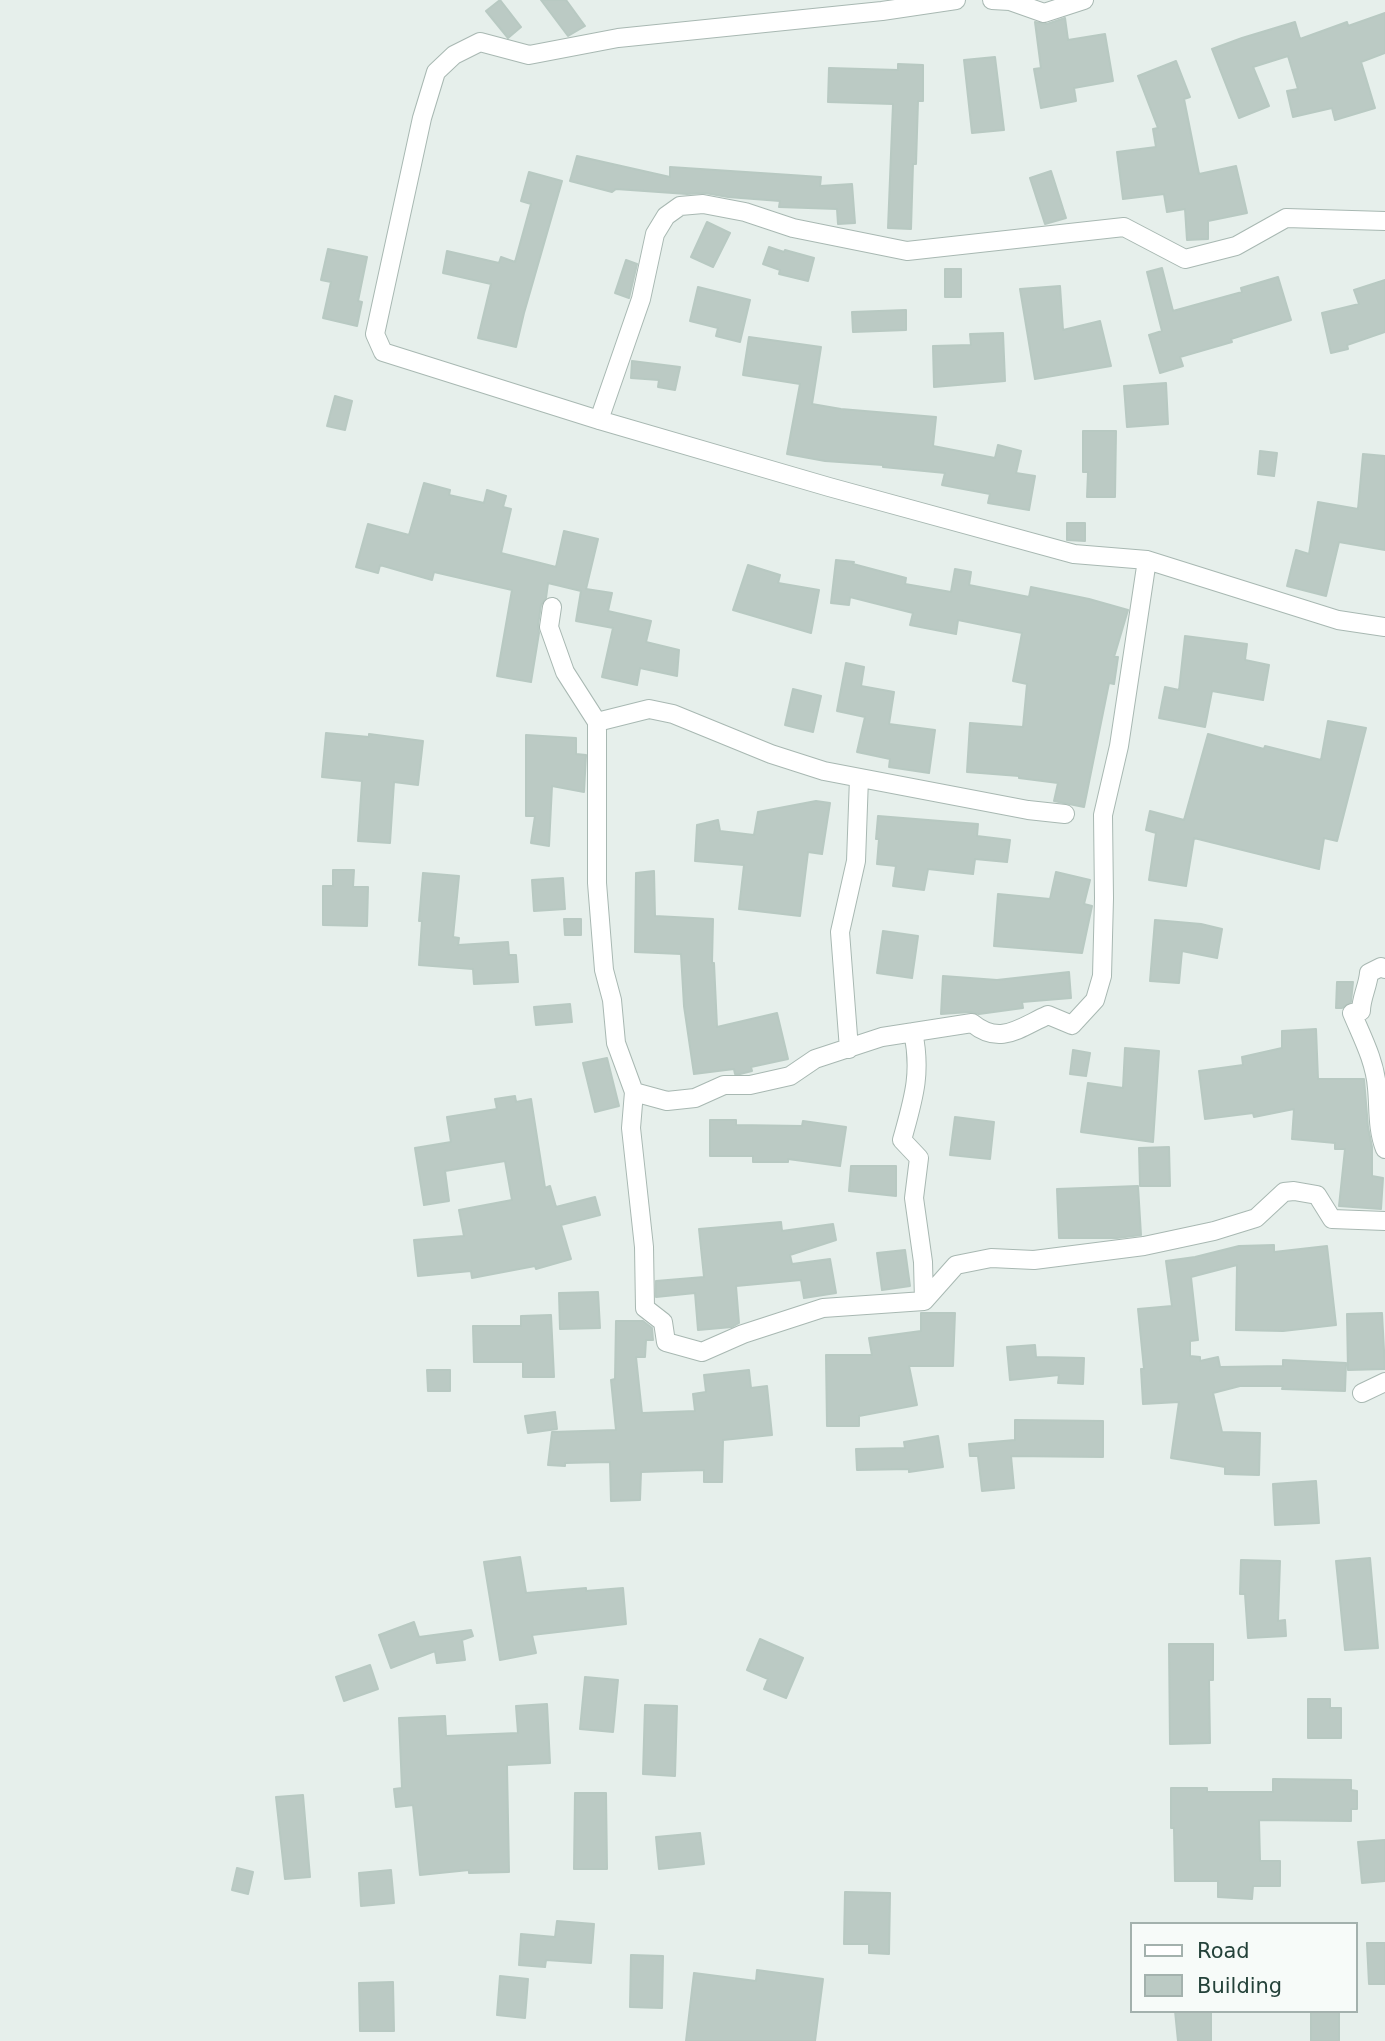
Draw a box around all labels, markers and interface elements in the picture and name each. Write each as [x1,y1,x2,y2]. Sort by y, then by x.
legend [1130,1922,1357,2013]
text: Road [1197,1939,1250,1963]
text: Building [1197,1974,1282,1998]

